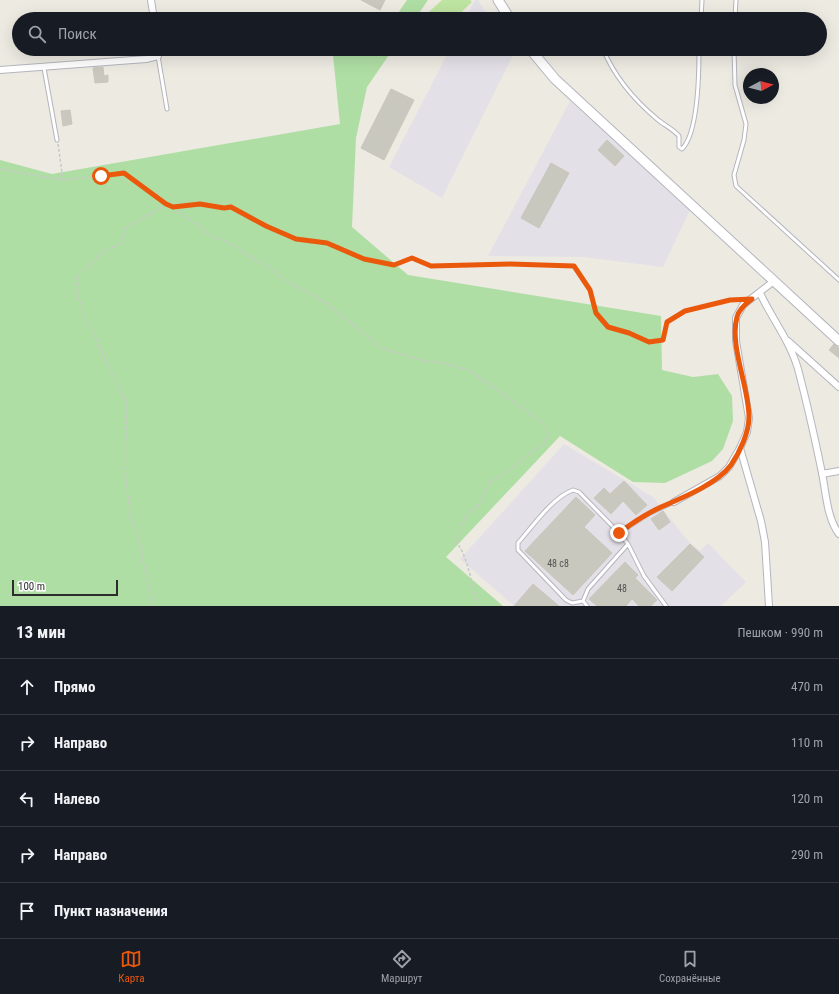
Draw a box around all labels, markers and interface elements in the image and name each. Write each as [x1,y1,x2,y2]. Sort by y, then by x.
search box [12,12,827,56]
icon: search [26,23,48,45]
text: Поиск [58,25,97,43]
north arrow [743,68,779,104]
route start [92,167,110,185]
route end [610,524,628,542]
house number: 48 с8 [547,558,569,569]
scale bar [12,578,118,597]
text: 100 m [18,580,45,593]
house number: 48 [617,583,627,594]
text: 13 мин [16,622,65,642]
text: Пешком · 990 m [737,625,823,640]
icon: ahead [16,676,38,698]
text: Прямо [54,678,95,696]
text: 470 m [791,679,823,694]
icon: right [16,732,38,754]
text: Направо [54,734,107,752]
text: 110 m [791,735,823,750]
icon: left [16,788,38,810]
text: Налево [54,790,100,808]
text: 120 m [791,791,823,806]
icon: right [16,844,38,866]
text: Направо [54,846,107,864]
text: 290 m [791,847,823,862]
icon: arrive [16,900,38,922]
text: Пункт назначения [54,902,168,920]
tab: Карта [118,948,145,985]
tab: Маршрут [381,948,422,985]
tab: Сохранённые [659,948,721,985]

